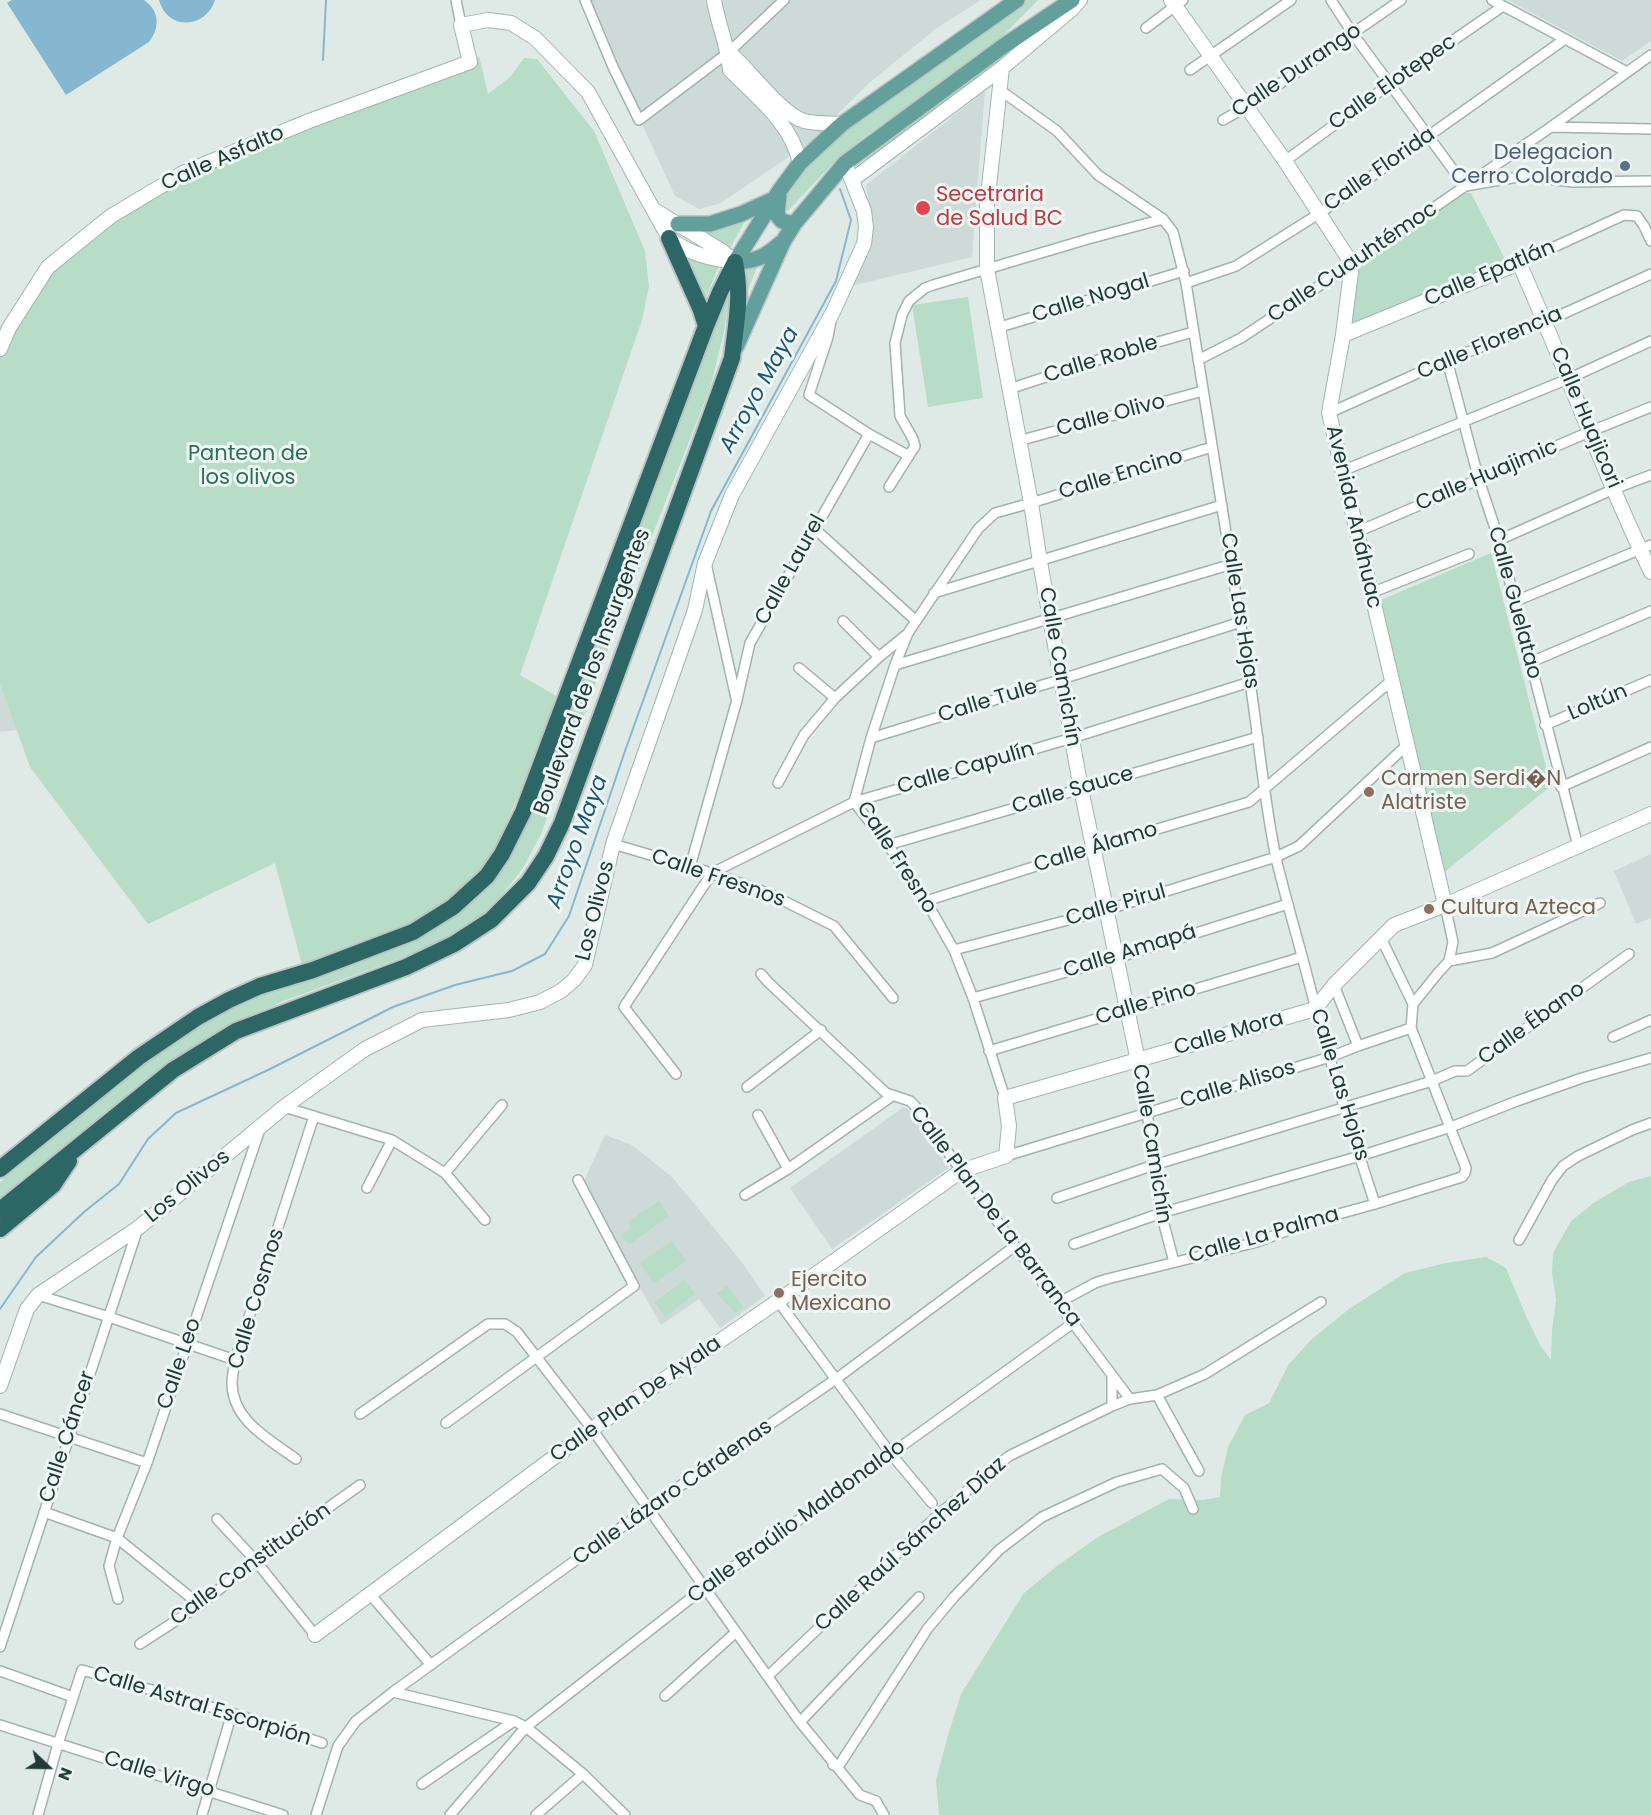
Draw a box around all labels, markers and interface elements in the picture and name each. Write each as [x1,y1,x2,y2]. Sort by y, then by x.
street label: Calle Durango [1227,18,1367,124]
street label: Calle Elotepec [1325,30,1461,136]
street label: Calle Asfalto [158,121,288,197]
street label: Calle Florida [1320,122,1440,218]
place label: Delegacion Cerro Colorado [1451,141,1613,191]
marker: Delegacion Cerro Colorado [1618,159,1632,173]
place label: Secetraria de Salud BC [936,183,1063,233]
street label: Calle Cuauhtémoc [1264,197,1442,329]
marker: Secetraria de Salud BC [914,199,932,217]
street label: Calle Epatlán [1421,235,1559,313]
street label: Calle Nogal [1029,269,1153,329]
street label: Calle Florencia [1414,302,1566,386]
water label: Arroyo Maya [715,323,805,457]
street label: Calle Roble [1041,331,1161,389]
street label: Calle Huajicori [1544,344,1626,492]
street label: Calle Olivo [1054,389,1168,443]
street label: Avenida Anáhuac [1320,423,1386,611]
street label: Calle Huajimic [1412,435,1562,517]
park label: Panteon de los olivos [188,442,308,492]
street label: Calle Encino [1056,444,1186,506]
street label: Calle Laurel [750,510,832,630]
street label: Calle Guelatao [1482,524,1546,682]
street label: Boulevard de los Insurgentes [529,525,657,819]
street label: Calle Las Hojas [1214,531,1264,691]
street label: Calle Camichín [1033,585,1085,749]
street label: Calle Tule [935,675,1041,729]
street label: Loltún [1564,679,1632,727]
street label: Calle Capulín [895,737,1037,801]
street label: Calle Sauce [1009,762,1137,820]
place label: Carmen Serdi�N Alatriste [1381,767,1561,817]
water label: Arroyo Maya [542,772,614,912]
marker: Carmen Serdi�N Alatriste [1362,785,1376,799]
street label: Calle Fresno [850,797,942,919]
street label: Calle Álamo [1031,817,1161,879]
street label: Calle Fresnos [648,844,788,914]
street label: Los Olivos [571,858,621,964]
street label: Calle Pirul [1063,880,1169,932]
place label: Cultura Azteca [1441,896,1596,922]
marker: Cultura Azteca [1422,902,1436,916]
street label: Calle Amapá [1060,920,1200,984]
street label: Calle Pino [1093,977,1199,1031]
street label: Calle Ébano [1474,977,1590,1071]
street label: Calle Mora [1171,1006,1287,1062]
street label: Calle Las Hojas [1304,1006,1374,1164]
street label: Calle Alisos [1177,1056,1299,1114]
street label: Calle Camichín [1126,1062,1176,1226]
street label: Calle Plan De La Barranca [904,1102,1086,1332]
street label: Los Olivos [140,1145,236,1229]
street label: Calle La Palma [1186,1202,1342,1270]
street label: Calle Cosmos [224,1225,290,1373]
place label: Ejercito Mexicano [791,1268,891,1318]
marker: Ejercito Mexicano [772,1286,786,1300]
street label: Calle Leo [153,1315,207,1413]
street label: Calle Plan De Ayala [546,1331,726,1469]
street label: Calle Cáncer [35,1368,101,1506]
street label: Calle Lázaro Cárdenas [569,1415,777,1571]
street label: Calle Braúlio Maldonaldo [683,1435,911,1609]
street label: Calle Raúl Sánchez Díaz [810,1452,1012,1638]
street label: Calle Constitución [166,1498,336,1632]
street label: Calle Astral Escorpión [90,1662,314,1752]
north arrow [18,1737,78,1797]
street label: Calle Virgo [101,1746,217,1804]
text: N [52,1764,78,1784]

